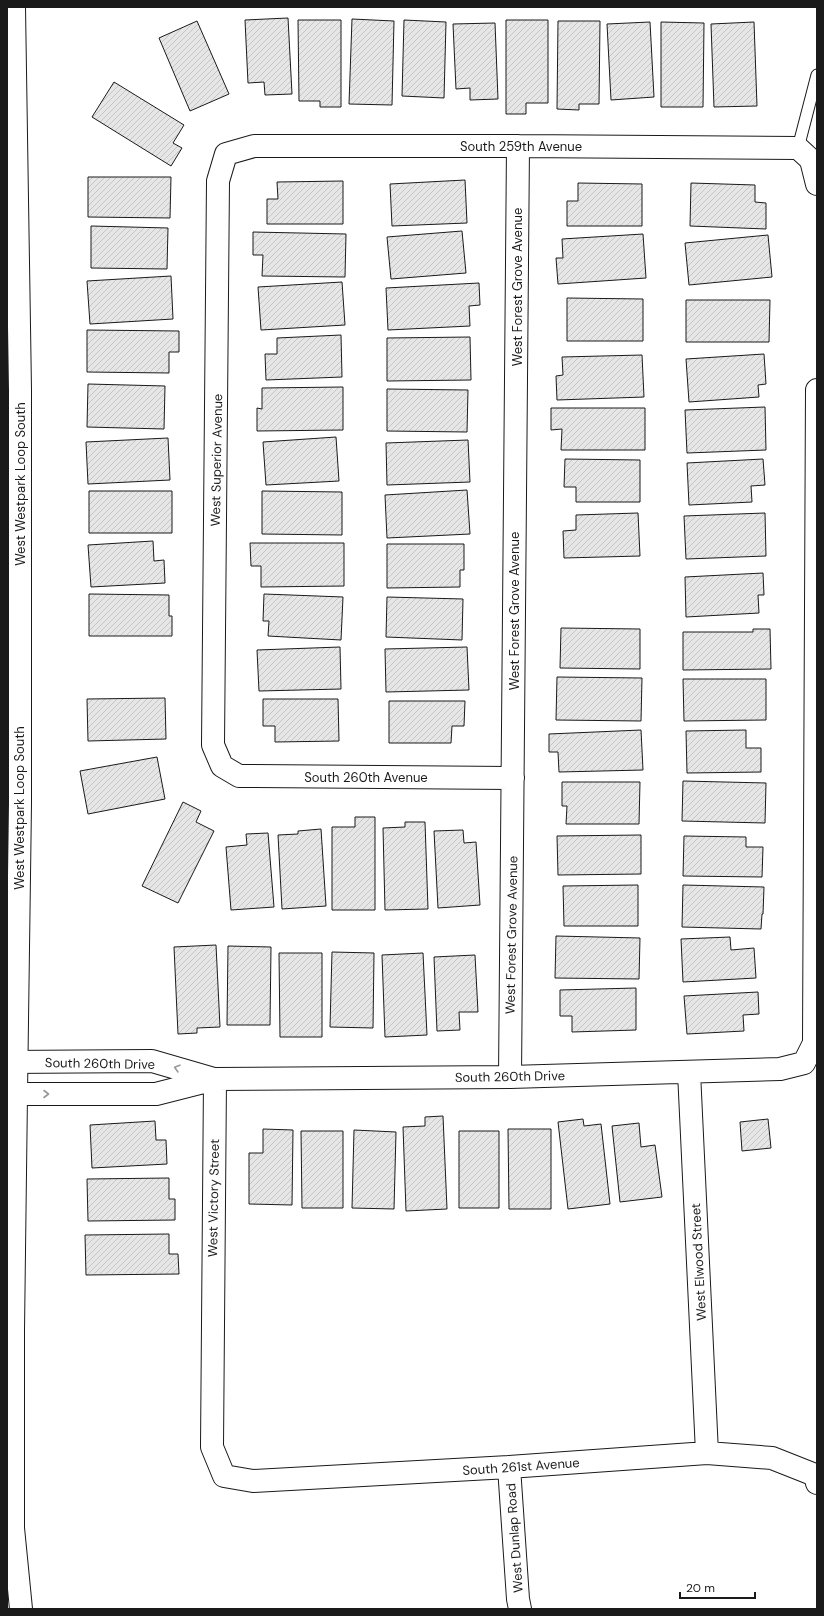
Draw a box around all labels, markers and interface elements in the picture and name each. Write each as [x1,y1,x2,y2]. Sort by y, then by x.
street label: South 259th Avenue [460,138,582,155]
street label: West Forest Grove Avenue [509,208,526,366]
street label: West Superior Avenue [207,394,226,526]
street label: West Westpark Loop South [12,402,29,566]
street label: West Forest Grove Avenue [506,532,523,690]
street label: West Westpark Loop South [11,726,28,890]
street label: South 260th Avenue [304,769,428,786]
street label: West Forest Grove Avenue [502,856,521,1014]
street label: South 260th Drive [45,1054,155,1073]
one-way arrow [174,1064,181,1073]
street label: South 260th Drive [455,1067,565,1086]
one-way arrow [43,1090,49,1098]
street label: West Victory Street [204,1139,223,1257]
street label: West Elwood Street [687,1203,710,1321]
street label: South 261st Avenue [462,1454,580,1479]
street label: West Dunlap Road [502,1483,527,1593]
scale bar [680,1574,755,1600]
text: 20 m [686,1580,715,1596]

